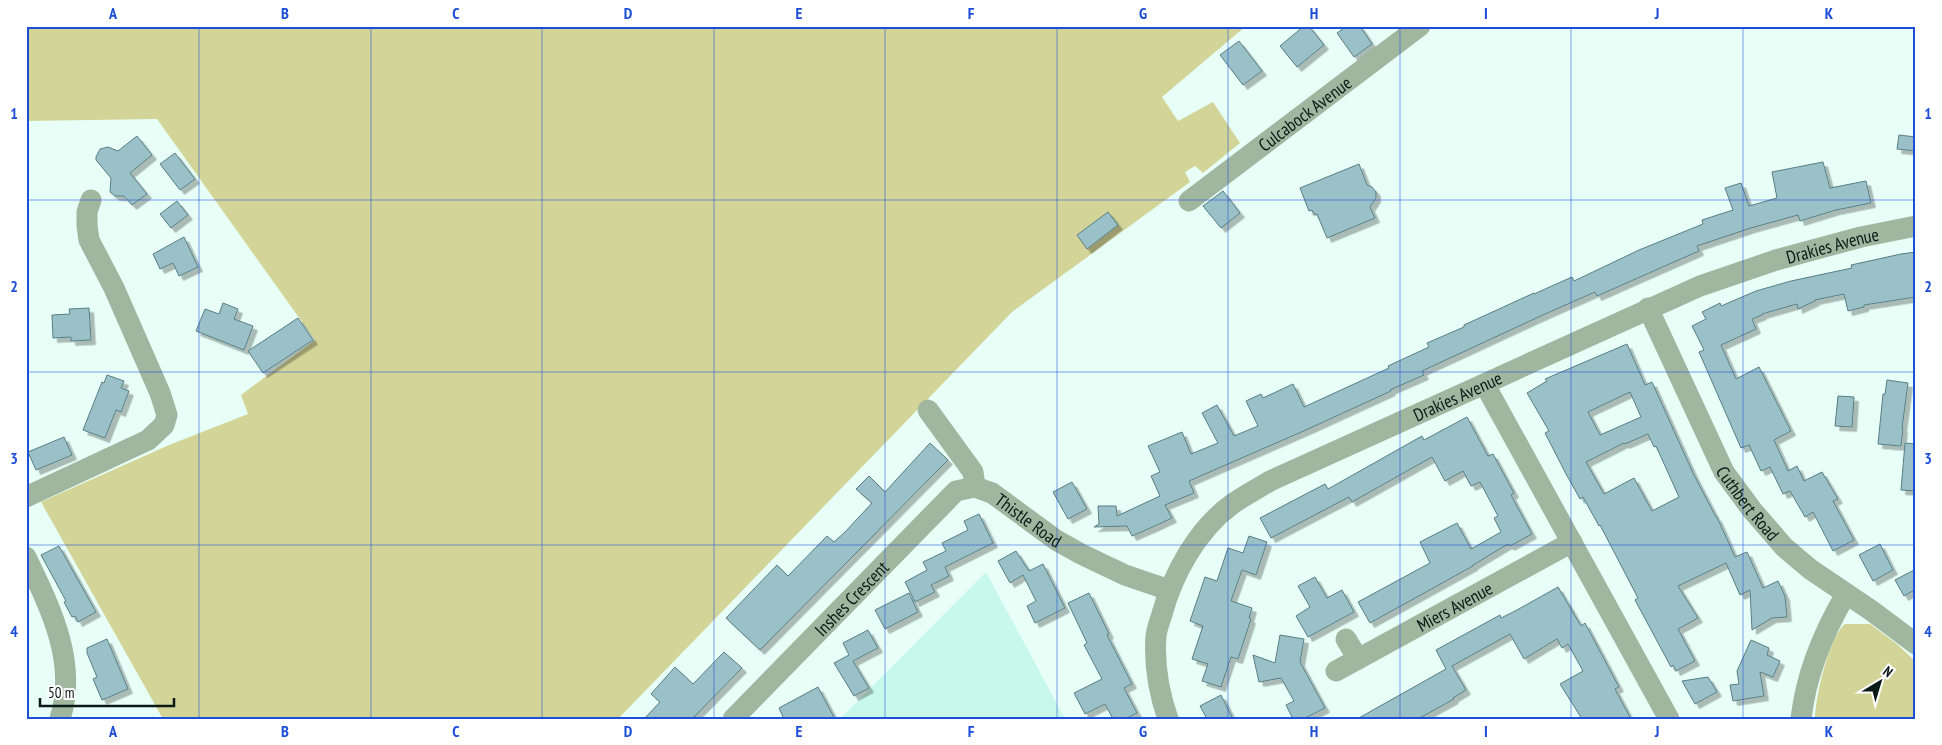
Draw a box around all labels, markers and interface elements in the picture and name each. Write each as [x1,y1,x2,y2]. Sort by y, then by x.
text: A [108,3,118,23]
text: B [281,3,289,23]
text: C [452,3,460,23]
text: D [624,3,633,23]
text: E [796,3,803,23]
text: F [968,3,975,23]
text: G [1139,3,1147,23]
text: H [1310,3,1318,23]
text: I [1484,3,1488,23]
text: J [1654,3,1659,23]
text: K [1825,3,1834,23]
street label: Culcabock Avenue [1253,71,1356,156]
text: 1 [10,103,18,123]
text: 1 [1924,103,1932,123]
street label: Drakies Avenue [1783,222,1881,268]
text: 2 [10,276,18,296]
text: 2 [1924,276,1932,296]
street label: Drakies Avenue [1409,366,1505,426]
text: 3 [10,448,18,468]
text: 3 [1924,448,1932,468]
street label: Cuthbert Road [1711,462,1785,545]
street label: Thistle Road [991,488,1066,552]
street label: Inshes Crescent [809,556,893,641]
street label: Miers Avenue [1413,576,1496,636]
text: 4 [10,621,18,641]
text: 4 [1924,621,1932,641]
north arrow [1854,658,1904,708]
text: N [1879,662,1897,681]
scale bar [40,675,174,707]
text: 50 m [48,683,74,702]
text: A [108,721,118,741]
text: B [281,721,289,741]
text: C [452,721,460,741]
text: D [624,721,633,741]
text: E [796,721,803,741]
text: F [968,721,975,741]
text: G [1139,721,1147,741]
text: H [1310,721,1318,741]
text: I [1484,721,1488,741]
text: J [1654,721,1659,741]
text: K [1825,721,1834,741]

